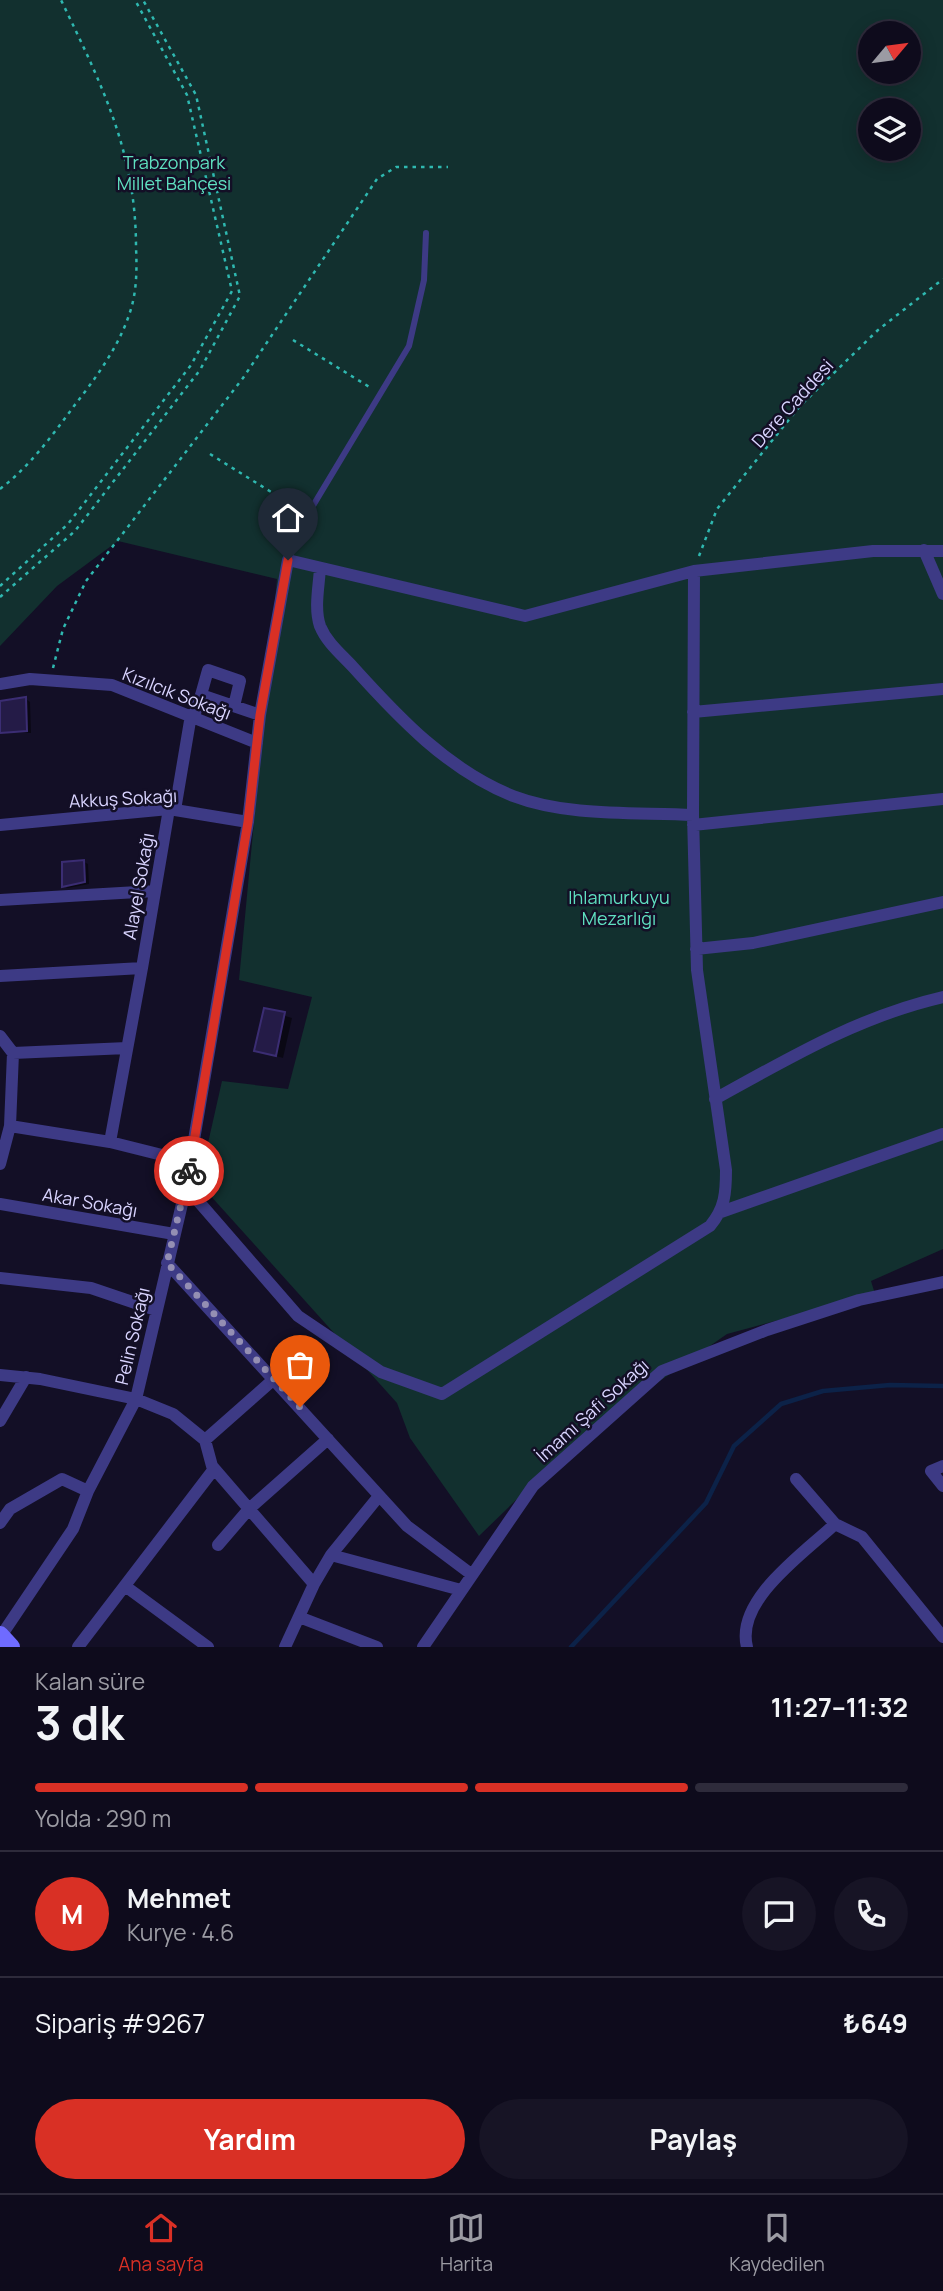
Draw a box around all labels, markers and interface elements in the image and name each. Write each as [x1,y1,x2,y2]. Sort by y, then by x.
north arrow [858,21,920,84]
map controls [858,21,921,161]
button: layers [858,98,921,161]
park label: Trabzonpark Millet Bahçesi [117,150,231,195]
street label: Dere Caddesi [746,354,838,452]
pin [258,488,318,560]
icon: home [269,499,307,537]
street label: Kızılcık Sokağı [119,661,235,725]
street label: Akkuş Sokağı [68,783,178,813]
street label: Alayel Sokağı [117,831,159,941]
park label: Ihlamurkuyu Mezarlığı [568,885,670,930]
courier [154,1136,224,1206]
icon: bike [170,1152,208,1190]
street label: Akar Sokağı [41,1182,139,1222]
street label: Pelin Sokağı [109,1285,155,1387]
pin [270,1335,330,1407]
icon: bag [281,1346,319,1384]
street label: İmamı Şafi Sokağı [531,1353,653,1467]
text: Kalan süre [35,1665,145,1697]
text: 11:27–11:32 [771,1689,908,1725]
text: 3 dk [35,1691,124,1754]
text: Yolda · 290 m [35,1802,171,1834]
button: chat [742,1877,816,1951]
button: phone [834,1877,908,1951]
text: Mehmet [127,1880,231,1916]
text: M [61,1896,83,1932]
text: Kurye · 4.6 [127,1916,234,1948]
text: Sipariş #9267 [35,2005,205,2041]
text: ₺649 [843,2005,908,2041]
button: Yardım [35,2099,465,2179]
button: Paylaş [479,2099,908,2179]
tab: Ana sayfa [118,2209,204,2277]
tab: Harita [440,2209,493,2277]
tab: Kaydedilen [729,2209,825,2277]

